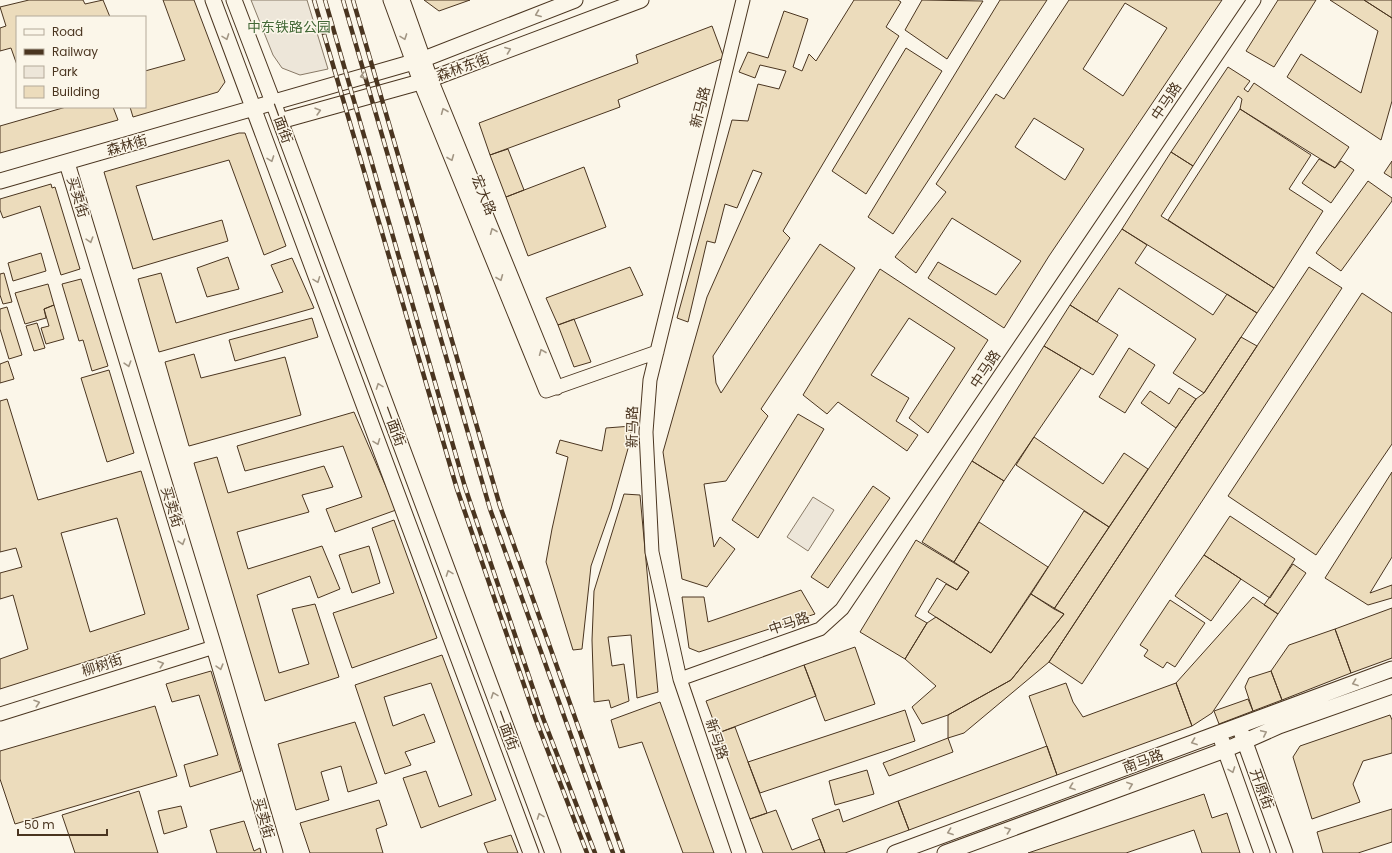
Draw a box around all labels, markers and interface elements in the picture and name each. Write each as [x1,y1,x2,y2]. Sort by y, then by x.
one-way arrow [535,10,542,18]
legend [16,16,146,108]
park label: 中东铁路公园 [247,17,331,37]
text: Road [52,23,83,40]
one-way arrow [222,33,230,40]
one-way arrow [399,33,407,40]
text: Railway [52,43,98,60]
one-way arrow [504,46,511,54]
street label: 森林东街 [433,48,493,86]
text: Park [52,63,79,80]
one-way arrow [360,71,367,80]
street label: 中马路 [1146,78,1186,124]
text: Building [52,83,100,100]
street label: 新马路 [685,84,715,130]
street label: 一面街 [264,100,298,146]
one-way arrow [314,107,321,116]
one-way arrow [441,108,449,115]
street label: 森林街 [104,130,150,160]
one-way arrow [447,154,455,161]
one-way arrow [267,155,275,162]
street label: 宏大路 [467,172,501,218]
street label: 买卖街 [62,174,94,220]
one-way arrow [490,228,498,235]
one-way arrow [85,236,94,243]
one-way arrow [495,274,503,282]
one-way arrow [312,277,320,284]
street label: 中马路 [965,346,1005,392]
one-way arrow [539,348,547,355]
one-way arrow [123,361,132,368]
one-way arrow [375,382,383,389]
street label: 一面街 [377,403,411,449]
street label: 新马路 [622,406,642,448]
one-way arrow [372,438,380,445]
street label: 买卖街 [156,484,188,530]
one-way arrow [177,539,186,546]
one-way arrow [445,569,453,576]
street label: 中马路 [766,607,812,639]
street label: 柳树街 [79,649,125,681]
one-way arrow [157,660,164,668]
one-way arrow [215,663,224,670]
one-way arrow [1352,678,1359,686]
one-way arrow [491,691,499,698]
one-way arrow [34,699,41,708]
street label: 一面街 [490,707,524,753]
street label: 新马路 [701,716,733,762]
one-way arrow [1260,730,1268,738]
one-way arrow [1191,737,1198,746]
street label: 南马路 [1120,744,1166,778]
one-way arrow [1227,766,1235,773]
street label: 开原街 [1245,766,1279,812]
one-way arrow [1126,781,1133,789]
one-way arrow [1069,783,1076,791]
street label: 买卖街 [249,795,279,841]
scale bar [18,811,107,837]
one-way arrow [536,813,544,820]
text: 50 m [24,816,55,833]
one-way arrow [1004,826,1011,834]
one-way arrow [947,828,954,836]

